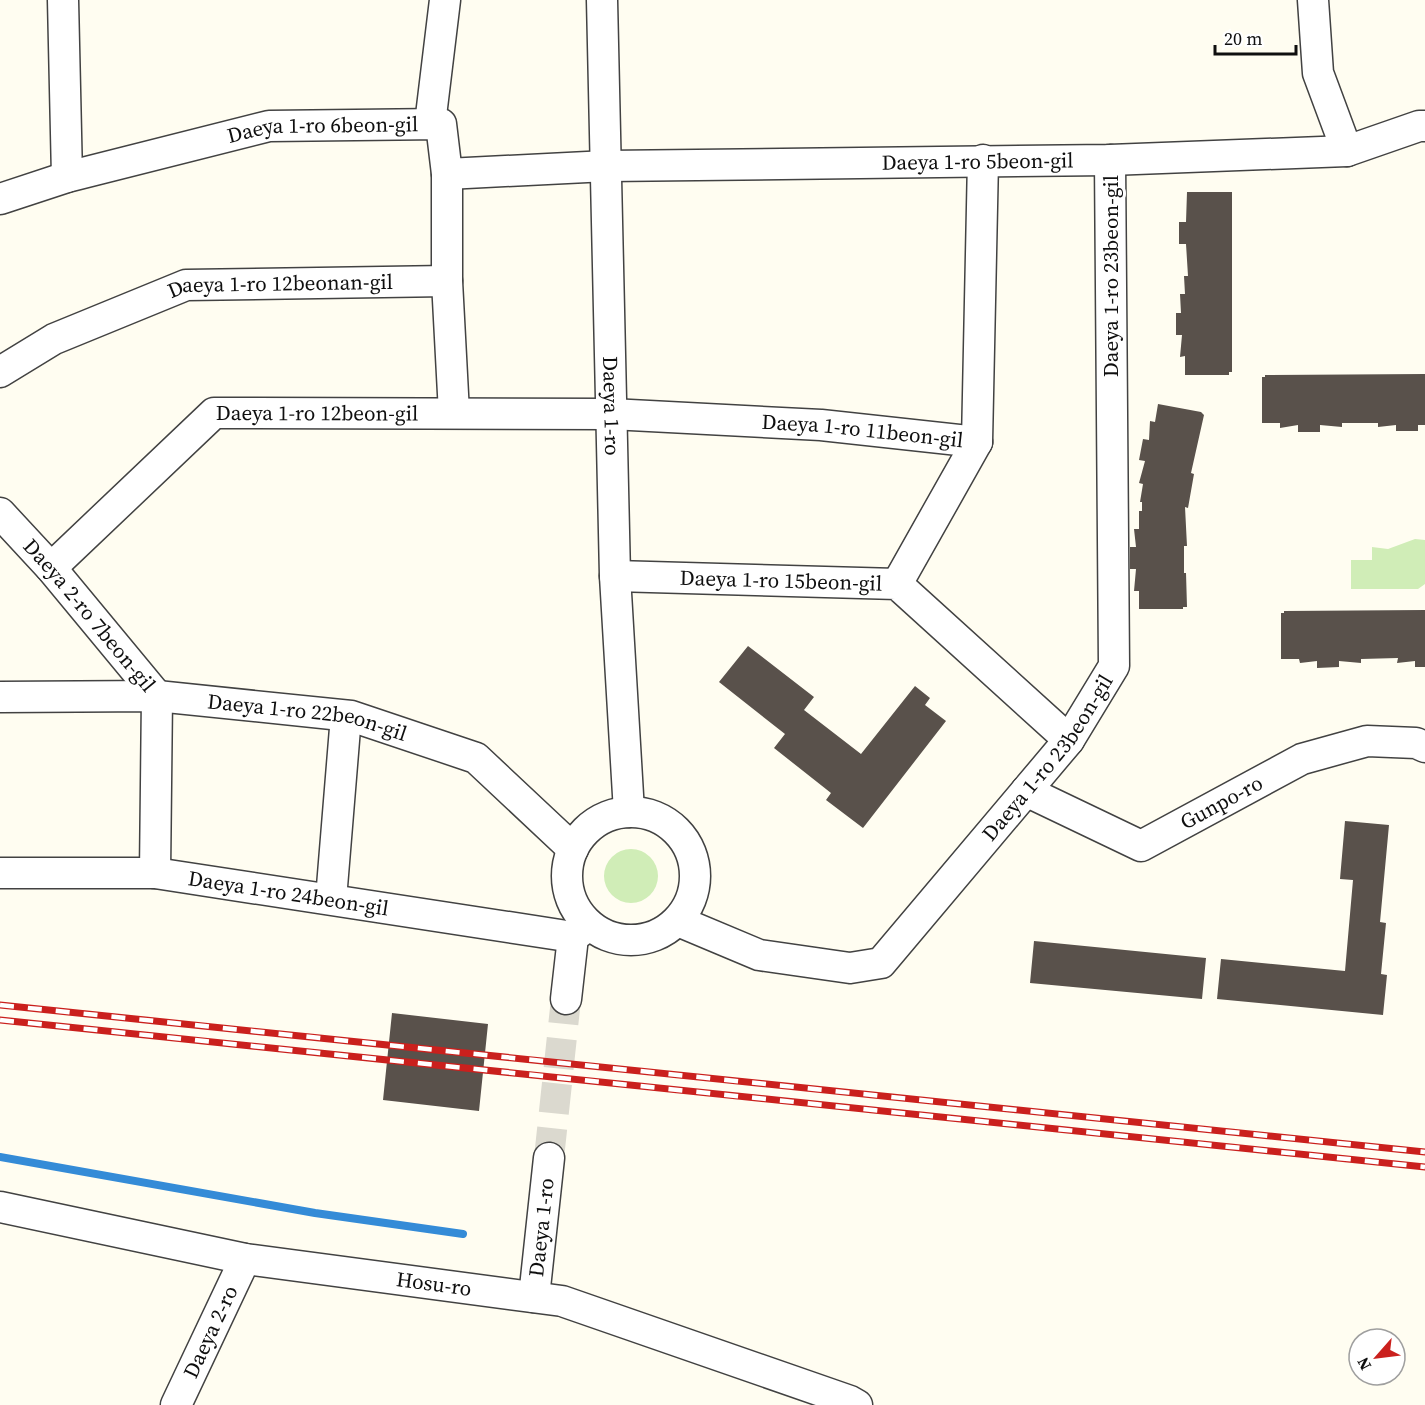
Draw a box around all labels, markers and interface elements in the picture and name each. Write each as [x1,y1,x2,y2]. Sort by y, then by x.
scale bar [1215,18,1296,56]
text: 20 m [1224,26,1262,51]
street label: Daeya 1-ro 6beon-gil [224,109,418,150]
street label: Daeya 1-ro 5beon-gil [881,145,1074,177]
street label: Daeya 1-ro 23beon-gil [1096,175,1125,377]
street label: Daeya 1-ro 12beonan-gil [163,267,393,305]
street label: Daeya 1-ro [596,356,627,456]
street label: Daeya 1-ro 12beon-gil [216,398,418,428]
street label: Daeya 1-ro 11beon-gil [761,407,965,454]
street label: Daeya 2-ro 7beon-gil [17,532,163,698]
street label: Daeya 1-ro 15beon-gil [679,563,883,598]
street label: Daeya 1-ro 23beon-gil [975,669,1120,847]
street label: Daeya 1-ro 22beon-gil [206,686,411,748]
street label: Gunpo-ro [1175,768,1268,836]
street label: Daeya 1-ro 24beon-gil [186,863,391,923]
street label: Daeya 1-ro [521,1176,561,1278]
street label: Hosu-ro [394,1264,473,1303]
street label: Daeya 2-ro [176,1280,245,1383]
north arrow [1347,1327,1407,1387]
text: N [1351,1353,1376,1374]

